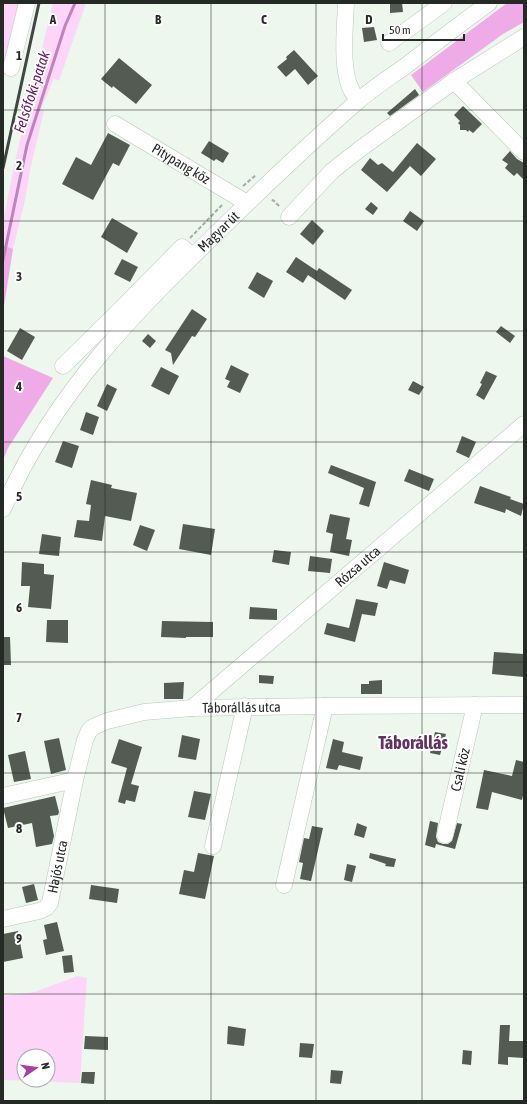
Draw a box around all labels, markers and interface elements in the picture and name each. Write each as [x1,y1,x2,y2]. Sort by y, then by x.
text: A [49,12,57,27]
text: B [155,12,162,27]
text: C [261,12,267,27]
text: D [365,12,373,27]
scale bar [383,16,464,42]
text: 50 m [389,23,411,37]
water label: Felsőfoki-patak [10,48,53,135]
text: 1 [16,48,22,63]
street label: Pitypang köz [149,140,213,187]
text: 2 [16,158,22,173]
street label: Magyar út [195,208,242,255]
text: 3 [16,269,22,284]
text: 4 [15,379,22,394]
text: 5 [16,489,22,504]
street label: Rózsa utca [332,543,383,590]
text: 6 [16,600,22,615]
street label: Táborállás utca [202,699,281,716]
text: 7 [16,710,22,725]
district label: Táborállás [378,732,448,753]
street label: Csali köz [447,746,473,793]
text: 8 [16,821,22,836]
street label: Hajós utca [44,839,71,895]
text: 9 [16,931,22,946]
north arrow [16,1048,56,1088]
text: N [39,1061,52,1070]

